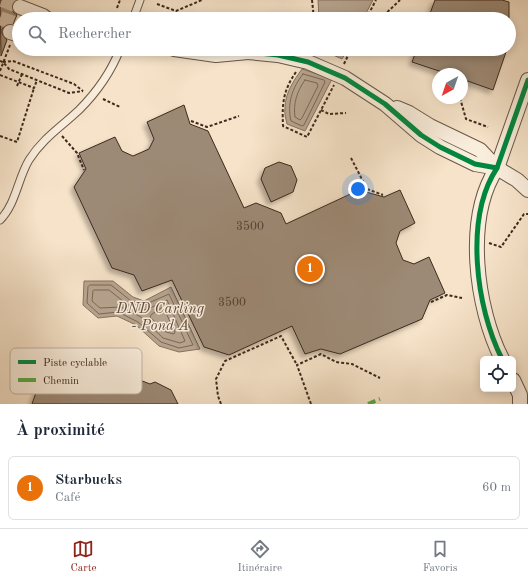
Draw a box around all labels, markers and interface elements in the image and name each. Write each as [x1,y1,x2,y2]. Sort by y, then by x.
search box [12,12,516,56]
icon: search [26,23,48,45]
text: Rechercher [58,27,131,42]
north arrow [432,68,468,104]
your location [348,179,368,199]
house number: 3500 [236,220,264,233]
pin: 1 [297,254,323,284]
house number: 3500 [218,296,246,309]
water label: DND Carling - Pond A [115,302,204,334]
legend [10,348,142,394]
map controls [480,356,516,392]
button: locate [480,356,516,392]
text: Piste cyclable [43,358,107,369]
text: Chemin [43,376,79,387]
text: À proximité [16,422,105,439]
text: Starbucks [55,473,122,488]
text: 1 [26,481,34,494]
text: 60 m [482,481,511,494]
text: Café [55,491,80,504]
tab: Carte [70,538,97,576]
tab: Itinéraire [237,538,282,576]
tab: Favoris [423,538,458,576]

